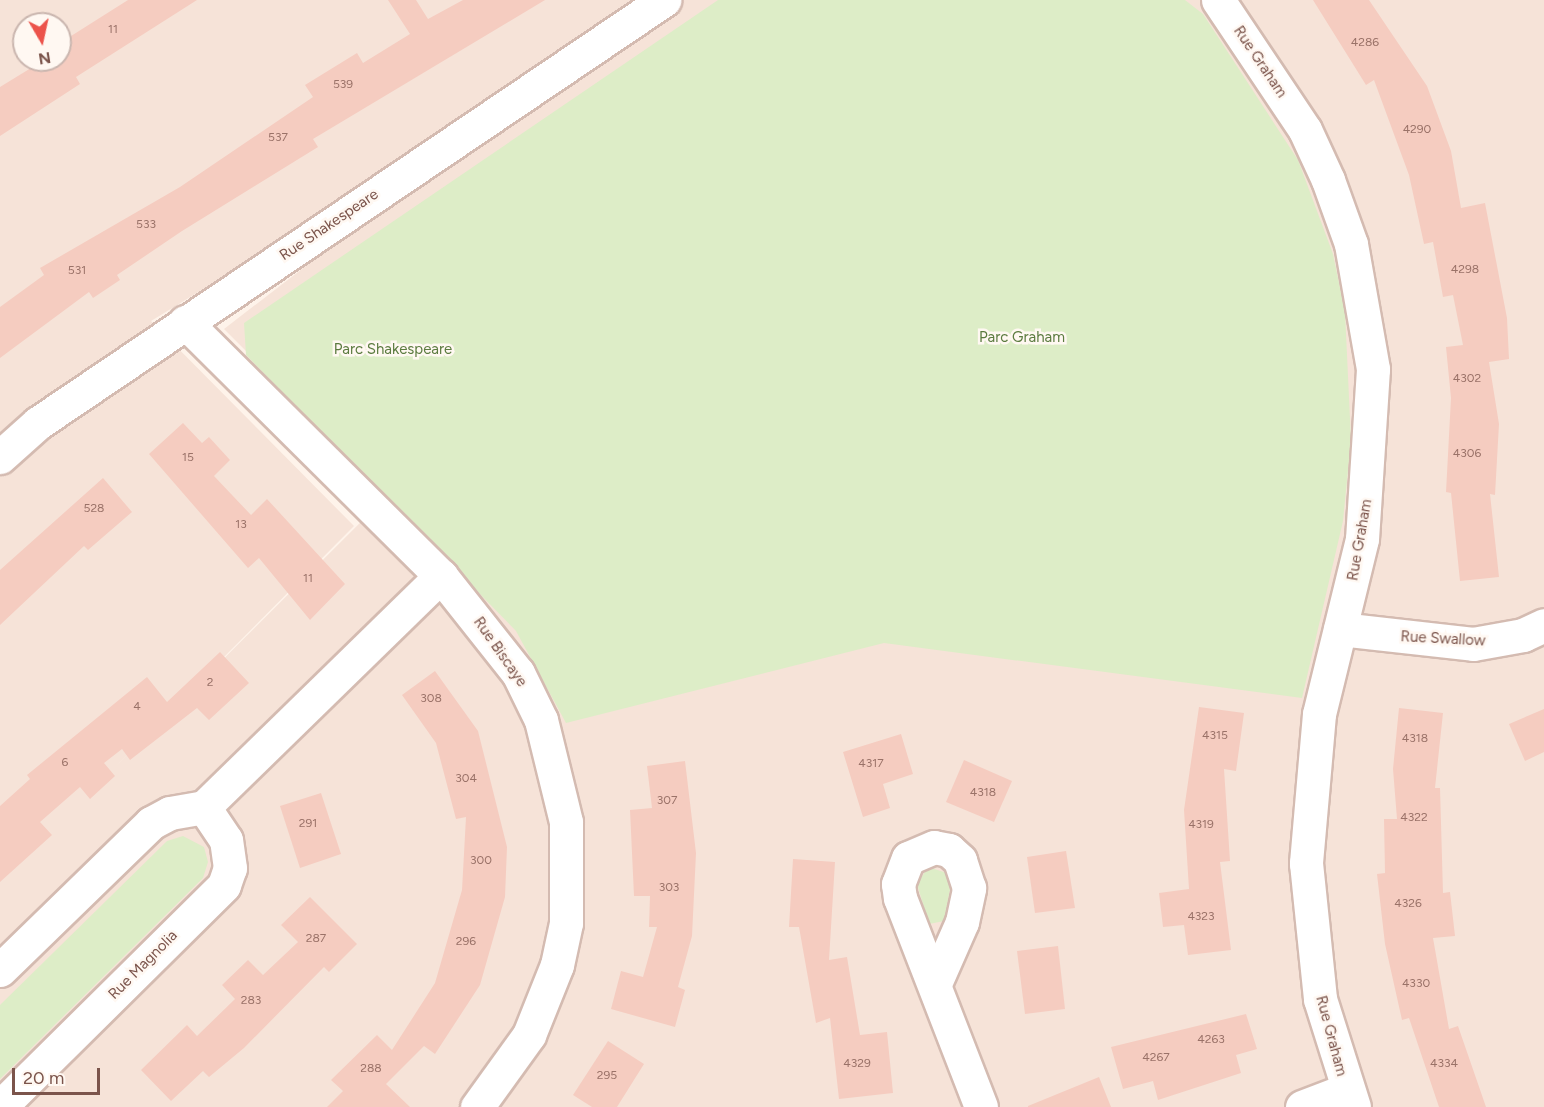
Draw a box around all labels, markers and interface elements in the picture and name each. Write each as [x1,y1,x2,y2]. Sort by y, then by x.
north arrow [12,12,72,72]
house number: 11 [108,23,118,37]
street label: Rue Graham [1229,23,1291,101]
house number: 4286 [1351,36,1379,50]
text: N [37,48,52,69]
house number: 539 [333,78,353,92]
house number: 4290 [1403,123,1431,137]
house number: 537 [268,131,288,145]
street label: Rue Shakespeare [276,185,382,265]
house number: 533 [136,218,156,232]
house number: 4298 [1451,263,1479,277]
house number: 531 [68,264,86,278]
park label: Parc Graham [979,329,1065,347]
park label: Parc Shakespeare [334,341,452,359]
house number: 4302 [1453,372,1481,386]
house number: 4306 [1453,447,1481,461]
house number: 15 [182,451,194,465]
street label: Rue Graham [1344,498,1376,582]
house number: 528 [84,502,104,516]
house number: 13 [235,518,247,532]
house number: 11 [303,572,313,586]
street label: Rue Biscaye [469,614,531,690]
street label: Rue Swallow [1400,628,1486,650]
house number: 2 [207,676,213,690]
house number: 308 [420,692,442,706]
house number: 4 [133,700,141,714]
house number: 4315 [1202,729,1228,743]
house number: 4318 [1402,732,1428,746]
house number: 6 [62,756,68,770]
house number: 4317 [858,757,884,771]
house number: 304 [455,772,477,786]
house number: 4318 [970,786,996,800]
house number: 307 [657,794,677,808]
house number: 4322 [1400,811,1428,825]
house number: 291 [299,817,317,831]
house number: 4319 [1188,818,1214,832]
house number: 300 [470,854,492,868]
house number: 303 [659,881,679,895]
house number: 4326 [1394,897,1422,911]
house number: 4323 [1187,910,1215,924]
street label: Rue Magnolia [105,927,181,1003]
house number: 287 [306,932,326,946]
house number: 296 [456,935,476,949]
house number: 4330 [1402,977,1430,991]
house number: 283 [241,994,261,1008]
street label: Rue Graham [1312,994,1350,1078]
house number: 4263 [1197,1033,1225,1047]
house number: 4267 [1142,1051,1170,1065]
scale bar [15,1056,104,1094]
house number: 4329 [843,1057,871,1071]
house number: 4334 [1430,1057,1458,1071]
house number: 288 [360,1062,382,1076]
text: 20 m [23,1067,64,1089]
house number: 295 [597,1069,617,1083]

